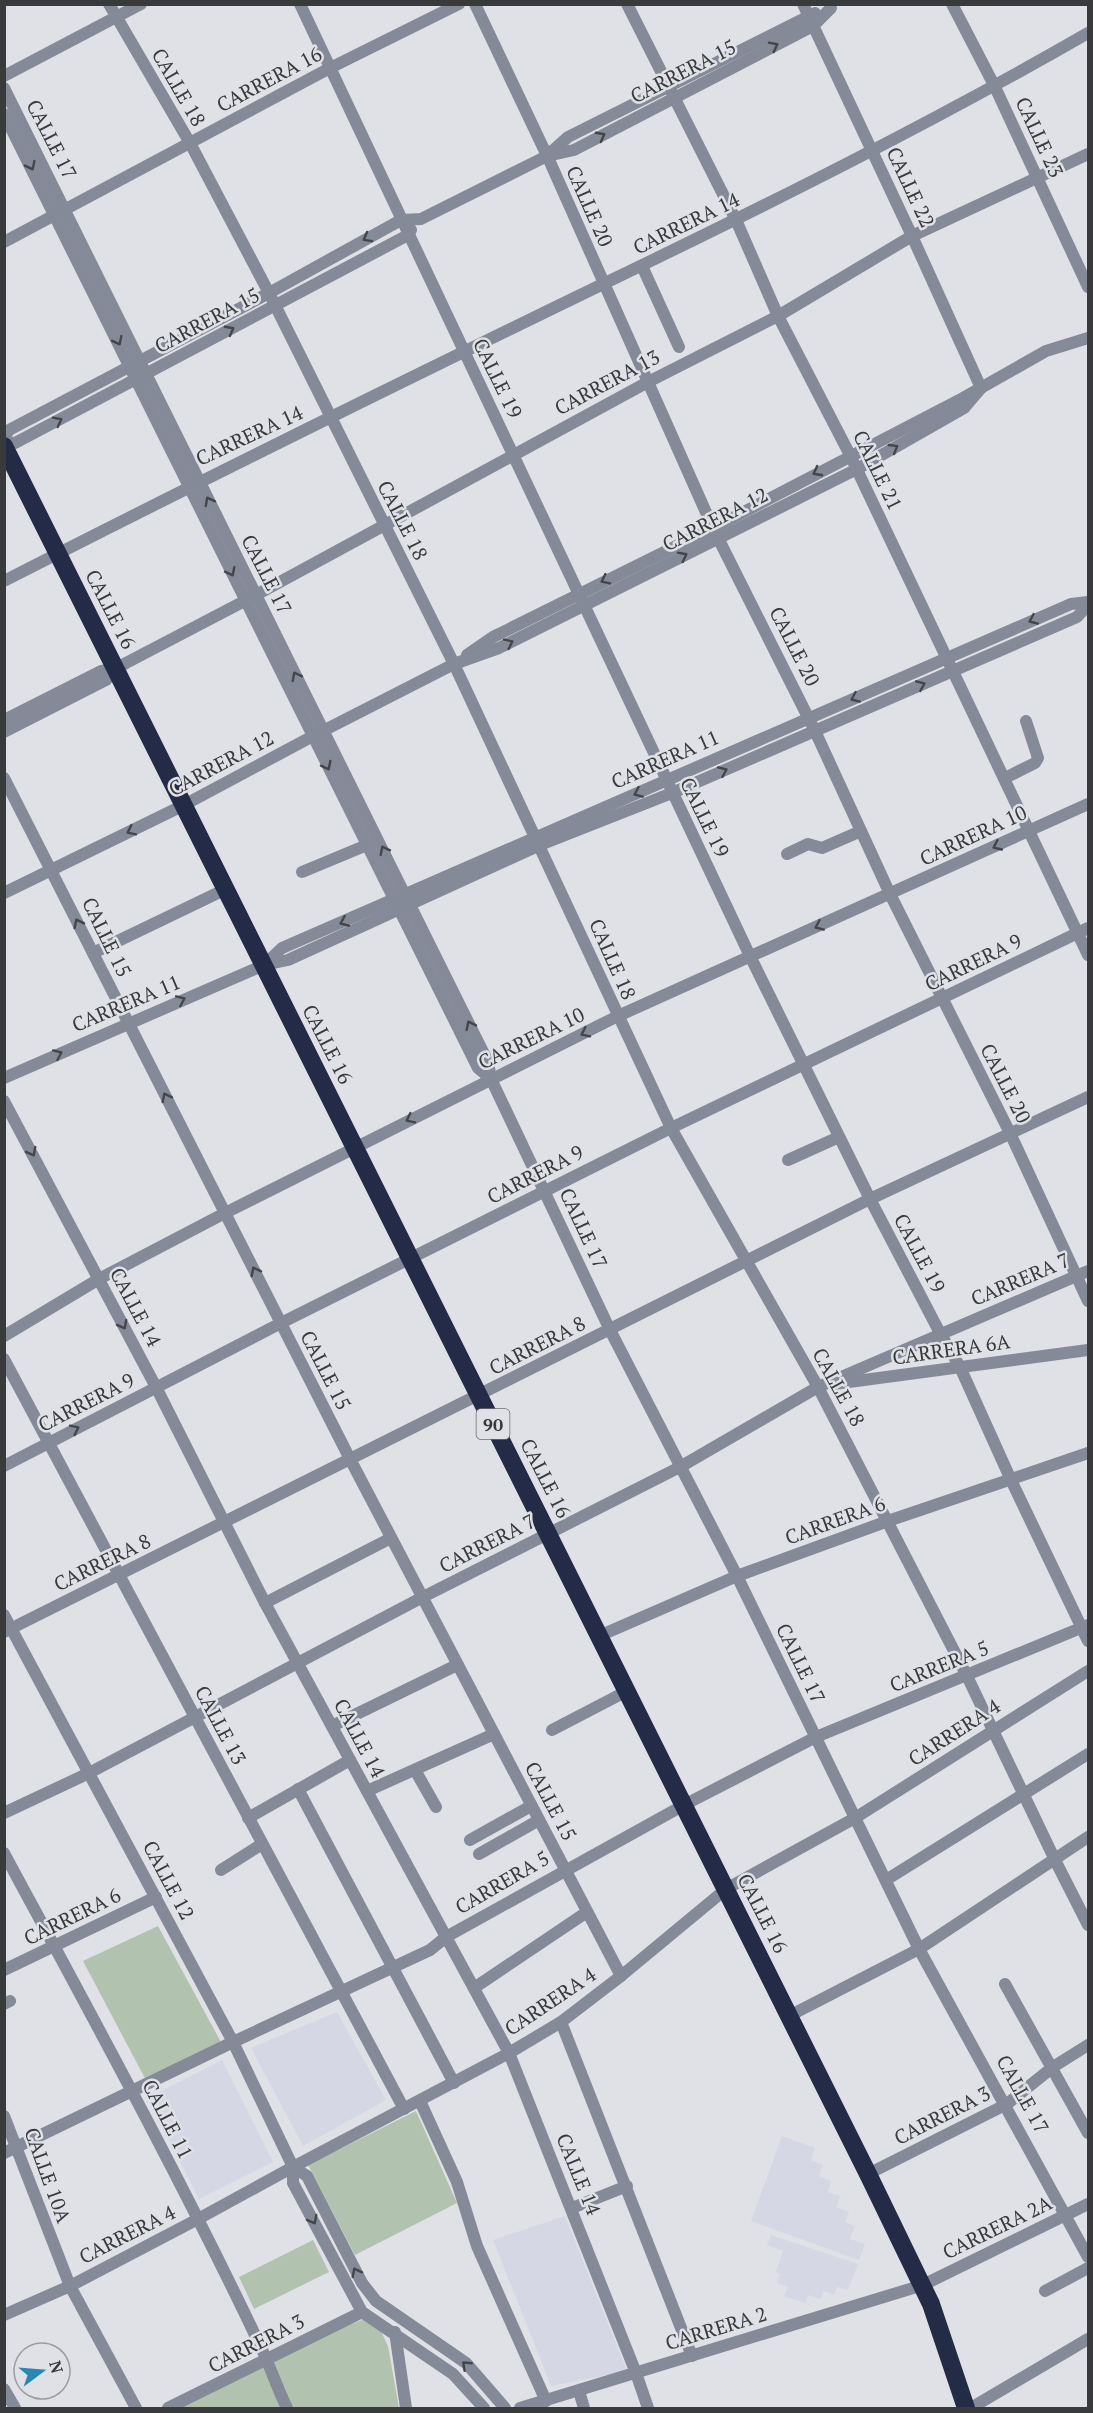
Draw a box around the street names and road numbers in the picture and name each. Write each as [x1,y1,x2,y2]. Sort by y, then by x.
street label: CARRERA 15 [625,33,741,109]
street label: CARRERA 16 [212,40,327,118]
street label: CALLE 18 [146,43,212,131]
street label: CALLE 23 [1010,92,1070,182]
street label: CALLE 17 [20,95,84,183]
street label: CALLE 22 [881,142,941,232]
street label: CALLE 20 [560,161,620,251]
street label: CARRERA 14 [628,185,744,260]
street label: CARRERA 15 [150,281,264,359]
street label: CALLE 19 [467,334,529,422]
street label: CARRERA 13 [550,343,664,421]
street label: CARRERA 14 [191,398,307,472]
street label: CALLE 21 [847,426,909,514]
street label: CALLE 18 [371,476,435,564]
street label: CARRERA 12 [657,481,773,557]
street label: CALLE 17 [235,530,299,618]
street label: CALLE 16 [79,565,143,654]
street label: CALLE 20 [763,602,827,690]
street label: CARRERA 11 [607,723,723,795]
street label: CARRERA 12 [164,724,278,802]
street label: CALLE 19 [674,773,736,861]
street label: CARRERA 10 [915,798,1031,872]
street label: CALLE 15 [76,893,138,981]
street label: CALLE 18 [583,914,643,1004]
street label: CARRERA 9 [920,927,1026,997]
street label: CARRERA 11 [68,968,184,1038]
street label: CALLE 16 [296,1000,360,1089]
street label: CARRERA 10 [473,1001,589,1075]
street label: CALLE 20 [974,1039,1038,1127]
street label: CARRERA 9 [482,1138,588,1210]
street label: CALLE 17 [554,1183,614,1273]
street label: CALLE 19 [888,1209,952,1297]
street label: CARRERA 7 [967,1246,1073,1312]
street label: CALLE 14 [104,1263,168,1352]
street label: CARRERA 8 [484,1309,590,1381]
street label: CALLE 15 [294,1326,358,1414]
street label: CARRERA 6A [891,1327,1012,1371]
street label: CALLE 18 [806,1343,872,1431]
street label: CARRERA 9 [33,1366,139,1438]
road number: 90 [476,1409,510,1439]
street label: CALLE 16 [514,1434,578,1523]
street label: CARRERA 6 [781,1489,889,1551]
street label: CARRERA 7 [434,1507,540,1579]
street label: CARRERA 8 [49,1527,155,1597]
street label: CALLE 17 [770,1619,832,1707]
street label: CARRERA 5 [885,1634,993,1698]
street label: CALLE 13 [189,1681,253,1769]
street label: CARRERA 4 [903,1692,1006,1772]
street label: CALLE 14 [328,1694,392,1783]
street label: CALLE 15 [519,1757,583,1845]
street label: CALLE 12 [137,1836,201,1924]
street label: CARRERA 5 [450,1844,554,1920]
street label: CALLE 16 [731,1869,795,1958]
street label: CARRERA 6 [19,1881,125,1951]
street label: CARRERA 4 [499,1960,601,2041]
street label: CALLE 17 [990,2050,1056,2138]
street label: CALLE 11 [136,2075,200,2163]
street label: CARRERA 3 [889,2079,995,2151]
street label: CALLE 10A [18,2124,78,2227]
street label: CALLE 14 [550,2129,608,2219]
street label: CARRERA 2A [938,2189,1056,2265]
street label: CARRERA 4 [74,2198,180,2270]
street label: CARRERA 2 [662,2300,770,2356]
street label: CARRERA 3 [203,2307,309,2379]

